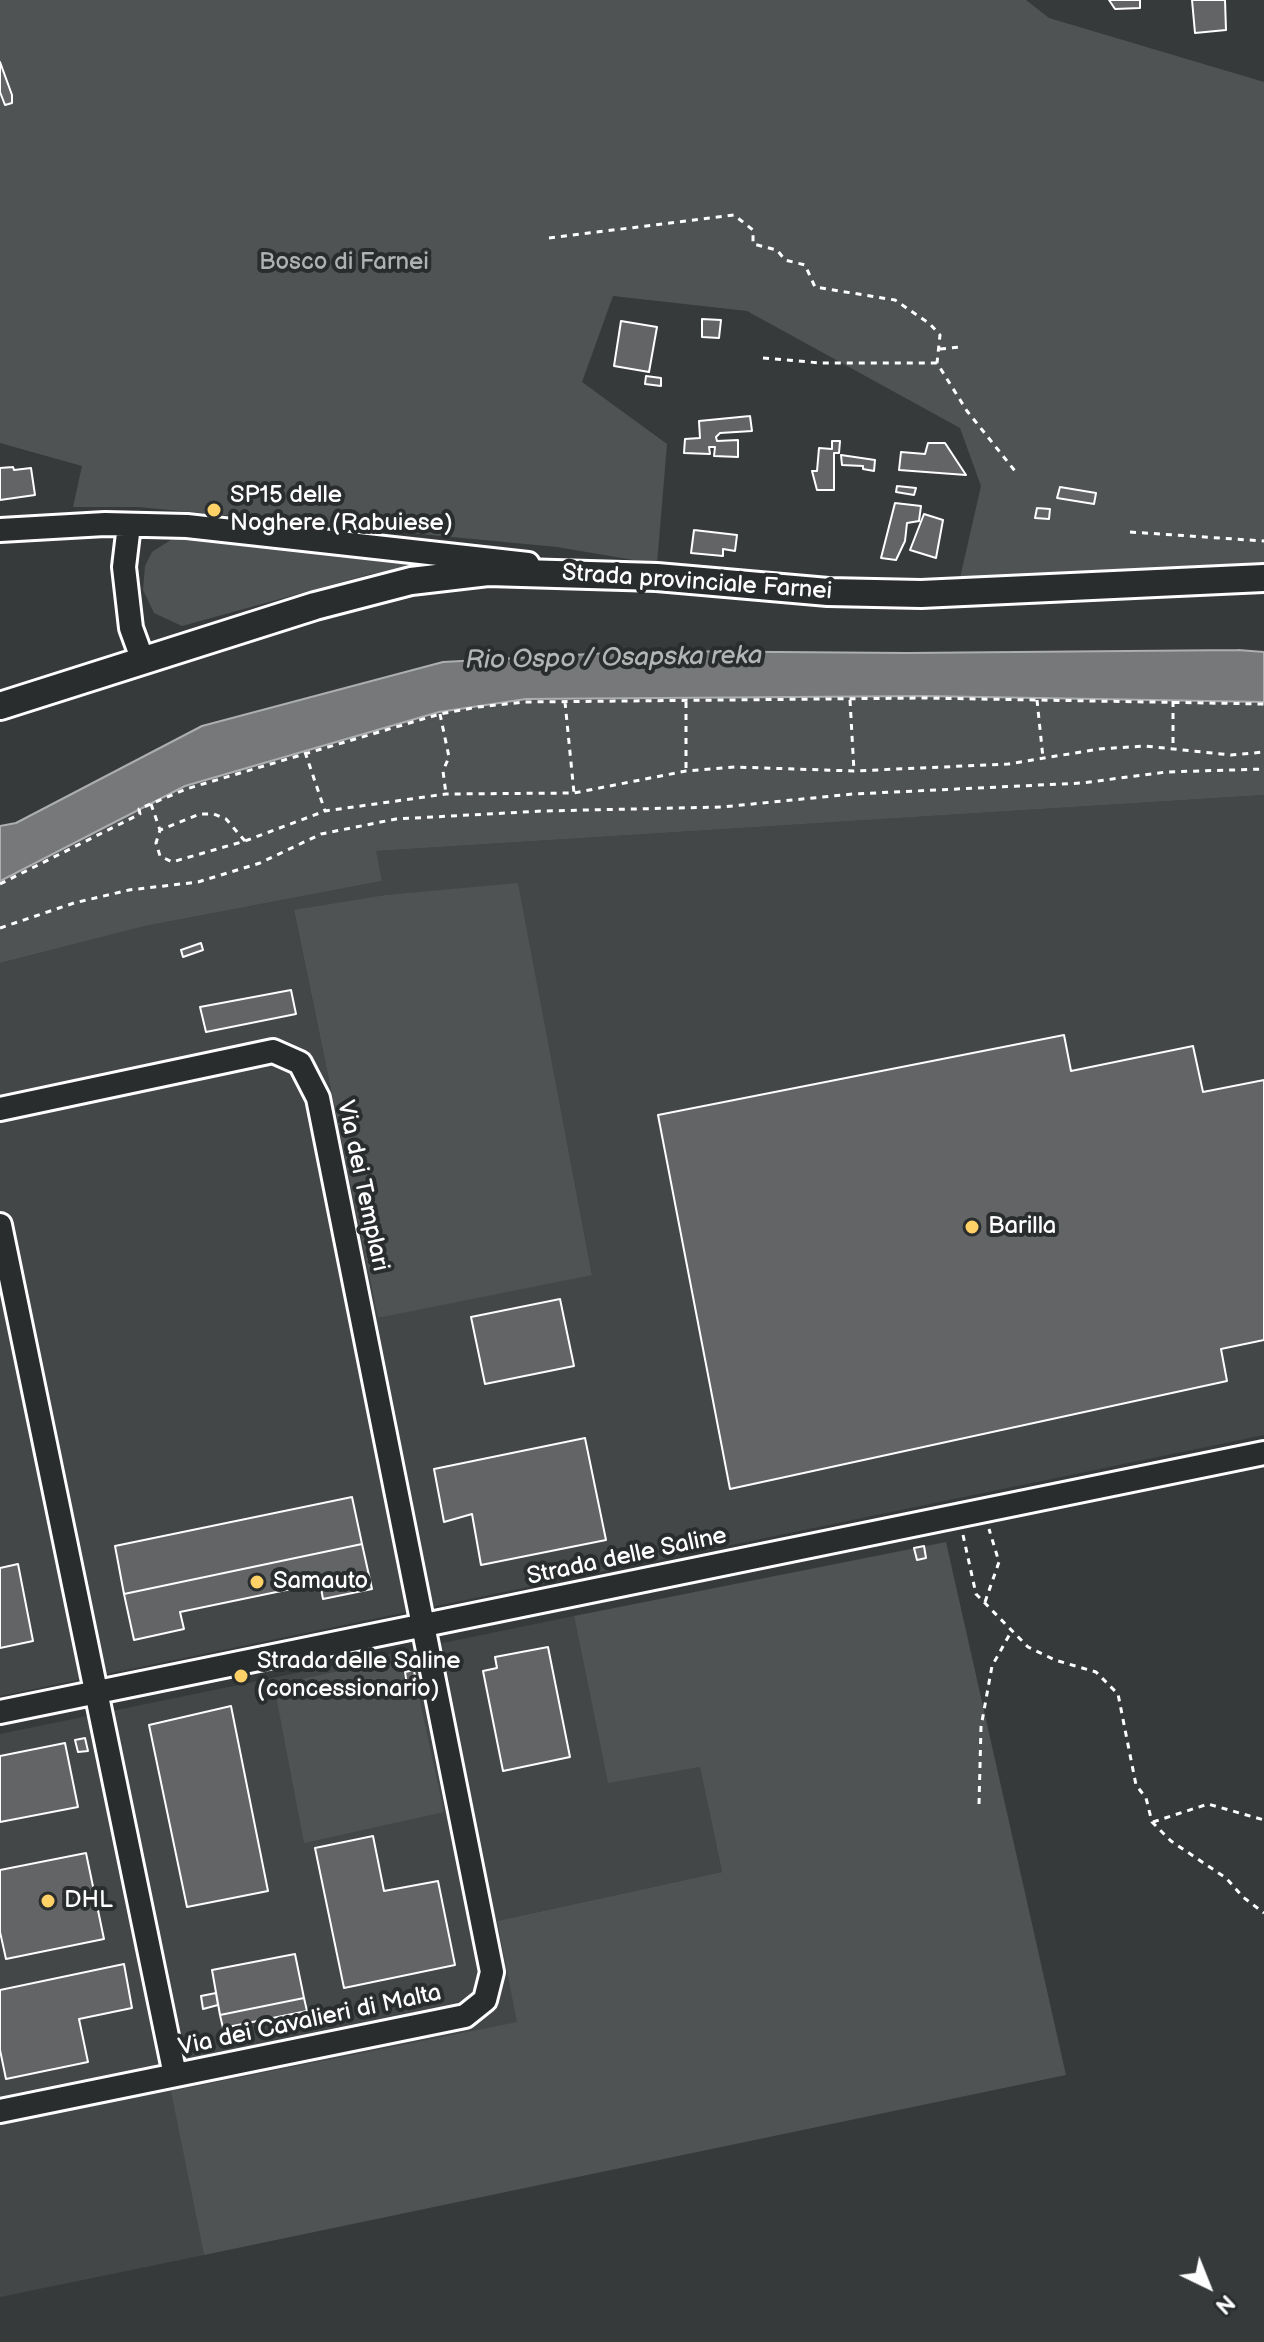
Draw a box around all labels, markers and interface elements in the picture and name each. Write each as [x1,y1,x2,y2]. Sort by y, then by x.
park label: Bosco di Farnei [259,249,429,277]
place label: SP15 delle Noghere (Rabuiese) [230,482,453,538]
marker: SP15 delle Noghere (Rabuiese) [205,501,223,519]
street label: Strada provinciale Farnei [561,559,833,607]
water label: Rio Ospo / Osapska reka [465,641,763,677]
street label: Via dei Templari [330,1098,394,1274]
place label: Barilla [988,1213,1056,1241]
marker: Barilla [963,1218,981,1236]
street label: Strada delle Saline [524,1522,730,1592]
place label: Samauto [273,1568,368,1596]
marker: Samauto [248,1573,266,1591]
place label: Strada delle Saline (concessionario) [257,1648,461,1704]
marker: Strada delle Saline (concessionario) [232,1667,250,1685]
place label: DHL [64,1887,113,1915]
marker: DHL [39,1892,57,1910]
street label: Via dei Cavalieri di Malta [176,1979,444,2063]
north arrow [1168,2246,1248,2326]
text: N [1209,2288,1240,2319]

